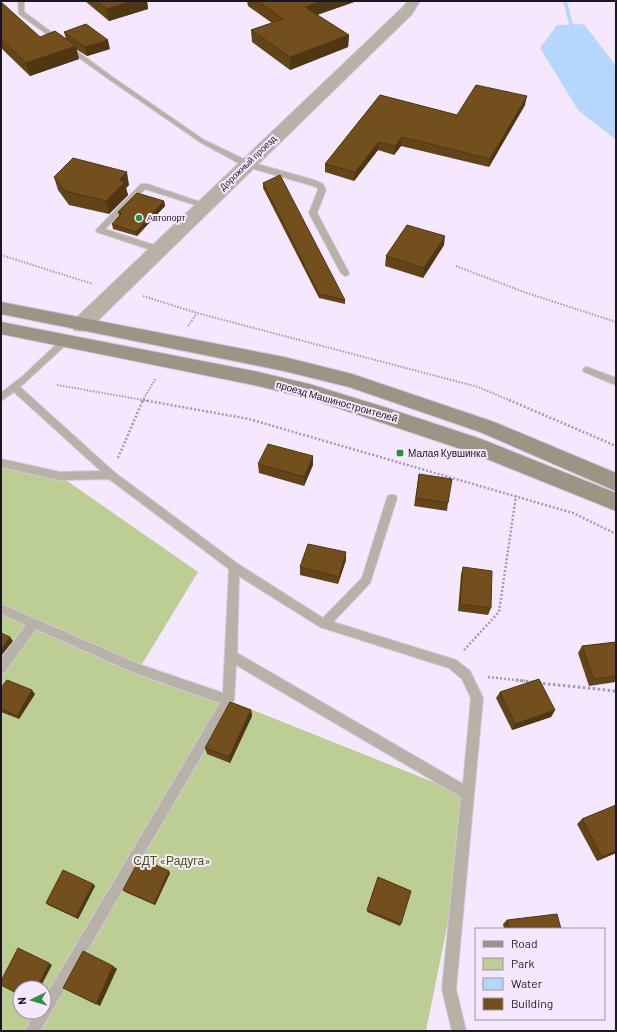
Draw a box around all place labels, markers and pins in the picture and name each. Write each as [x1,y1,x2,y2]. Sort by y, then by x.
place label: Автопорт [147,212,185,223]
marker: Автопорт [134,213,144,223]
place label: Малая Кувшинка [408,447,487,459]
marker: Малая Кувшинка [395,448,405,458]

